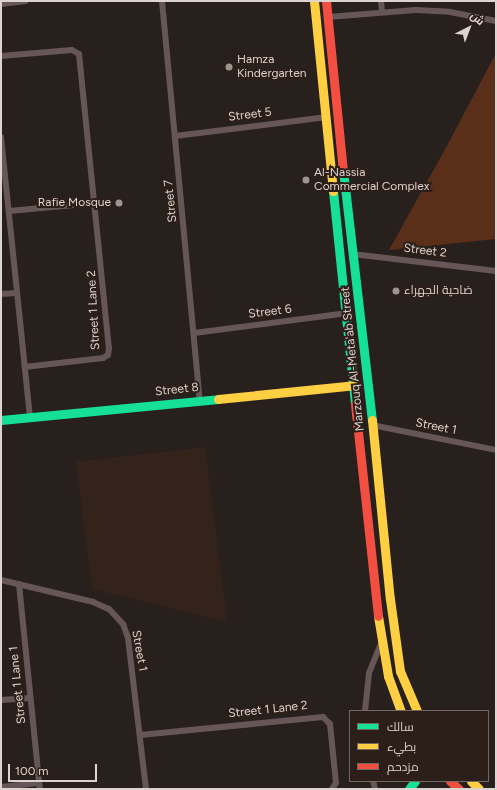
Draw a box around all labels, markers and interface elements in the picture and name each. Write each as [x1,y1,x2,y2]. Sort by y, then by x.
north arrow [449,8,489,48]
text: ش [468,9,487,28]
place label: Hamza Kindergarten [237,53,306,81]
marker: Hamza Kindergarten [224,62,234,72]
street label: Street 5 [228,105,272,125]
place label: Al-Nassia Commercial Complex [314,166,429,194]
marker: Al-Nassia Commercial Complex [301,175,311,185]
street label: Street 7 [162,179,180,223]
place label: Rafie Mosque [38,196,111,210]
marker: Rafie Mosque [114,198,124,208]
street label: Street 2 [403,241,447,261]
street label: Street 1 Lane 2 [85,270,103,350]
place label: ضاحية الجهراء [404,284,473,298]
street label: Marzouq Al-Meta'ab Street [338,286,368,432]
marker: ضاحية الجهراء [391,286,401,296]
street label: Street 6 [248,302,292,322]
street label: Street 8 [154,381,200,399]
street label: Street 1 [414,416,458,438]
street label: Street 1 [128,629,150,673]
street label: Street 1 Lane 1 [7,645,29,725]
street label: Street 1 Lane 2 [228,699,308,721]
legend [349,710,489,782]
text: سالك [387,720,414,734]
text: بطيء [387,740,416,754]
scale bar [10,756,99,782]
text: مزدحم [387,760,419,774]
text: 100 m [15,764,49,778]

